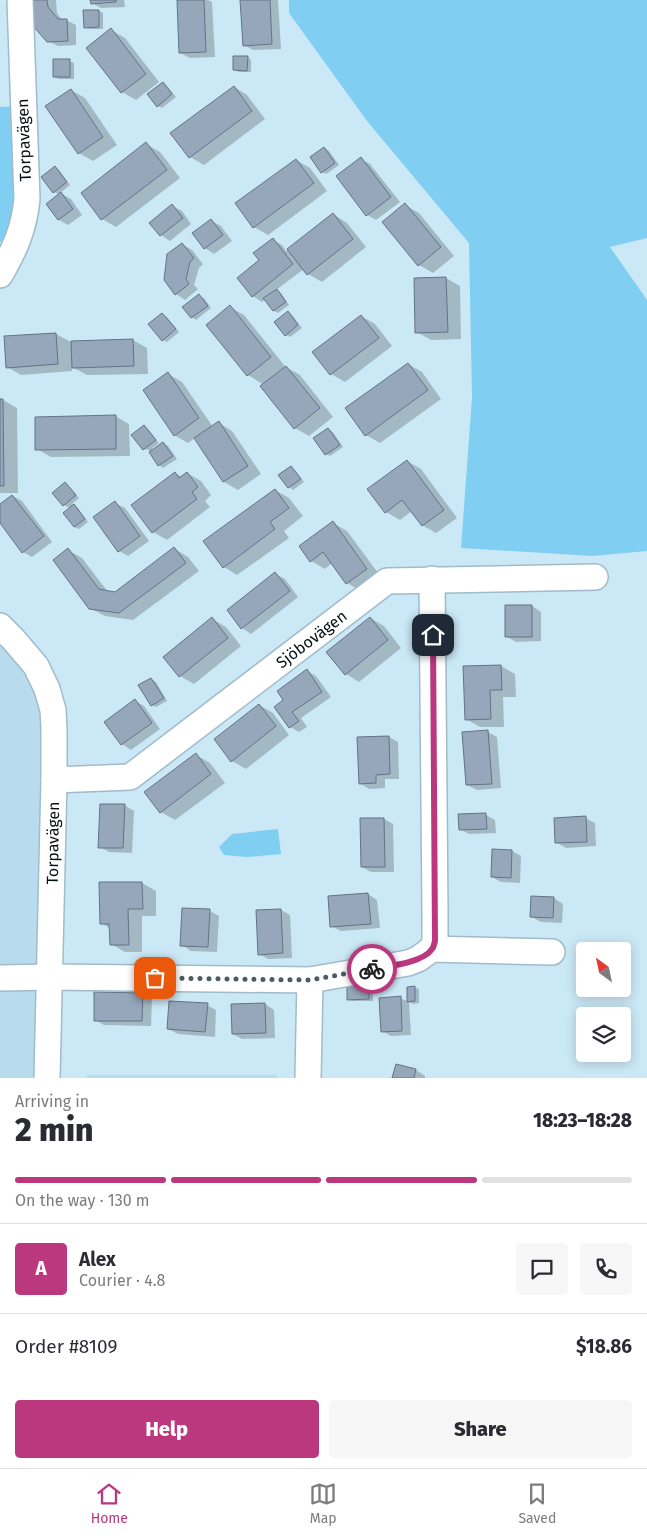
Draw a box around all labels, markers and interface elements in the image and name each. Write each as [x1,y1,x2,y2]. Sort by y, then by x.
street label: Torpavägen [13,98,35,182]
street label: Sjöbovägen [272,606,350,672]
pin [412,614,454,656]
icon: home [419,621,447,649]
street label: Torpavägen [43,801,63,885]
north arrow [576,942,631,998]
map controls [576,942,631,1062]
courier [347,944,397,994]
icon: bike [358,955,386,983]
pin [134,957,176,999]
icon: bag [141,964,169,992]
button: layers [576,1007,631,1062]
text: Arriving in [15,1092,89,1111]
text: 18:23–18:28 [533,1109,632,1132]
text: 2 min [15,1111,93,1149]
text: On the way · 130 m [15,1191,150,1210]
button: chat [516,1243,568,1295]
button: phone [580,1243,632,1295]
text: Alex [79,1248,116,1271]
text: A [35,1257,47,1280]
text: Courier · 4.8 [79,1271,165,1290]
text: Order #8109 [15,1335,117,1358]
text: $18.86 [576,1335,632,1358]
button: Help [15,1400,319,1458]
button: Share [329,1400,632,1458]
tab: Home [91,1480,128,1527]
tab: Map [309,1480,337,1527]
tab: Saved [518,1480,556,1527]

